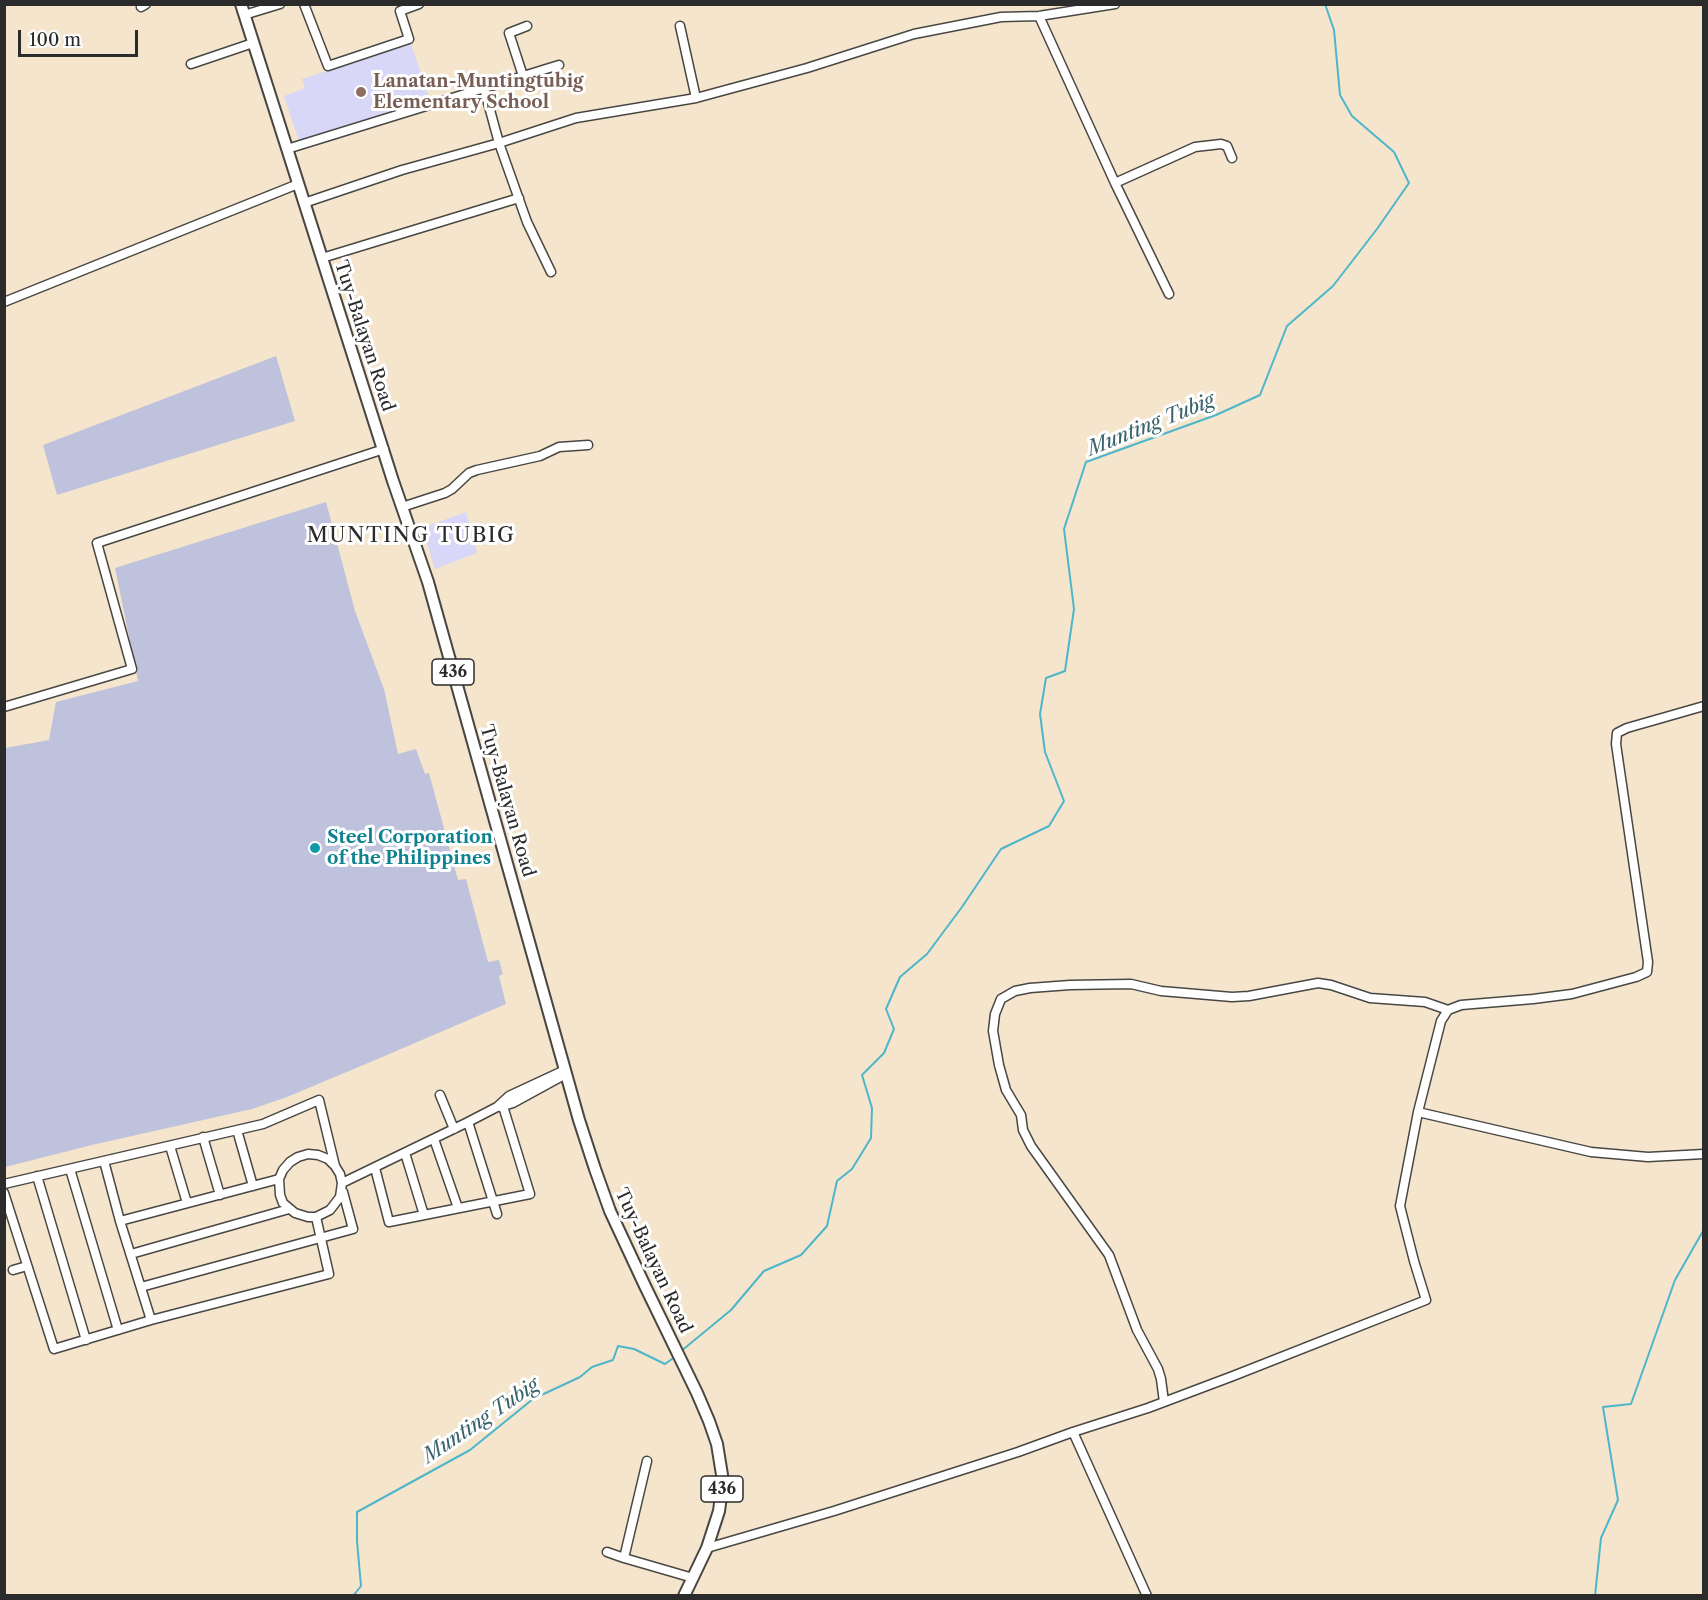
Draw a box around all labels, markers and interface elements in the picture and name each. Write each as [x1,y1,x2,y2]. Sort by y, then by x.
scale bar [21,18,141,56]
text: 100 m [29,29,81,51]
place label: Lanatan-Muntingtubig Elementary School [373,71,583,113]
marker: Lanatan-Muntingtubig Elementary School [354,85,368,99]
street label: Tuy-Balayan Road [329,258,399,414]
water label: Munting Tubig [1084,389,1218,461]
district label: MUNTING TUBIG [307,523,515,549]
road number: 436 [432,659,474,685]
street label: Tuy-Balayan Road [475,722,539,880]
place label: Steel Corporation of the Philippines [327,827,493,870]
marker: Steel Corporation of the Philippines [308,841,322,855]
street label: Tuy-Balayan Road [610,1185,696,1337]
water label: Munting Tubig [418,1373,544,1469]
road number: 436 [701,1476,743,1502]

